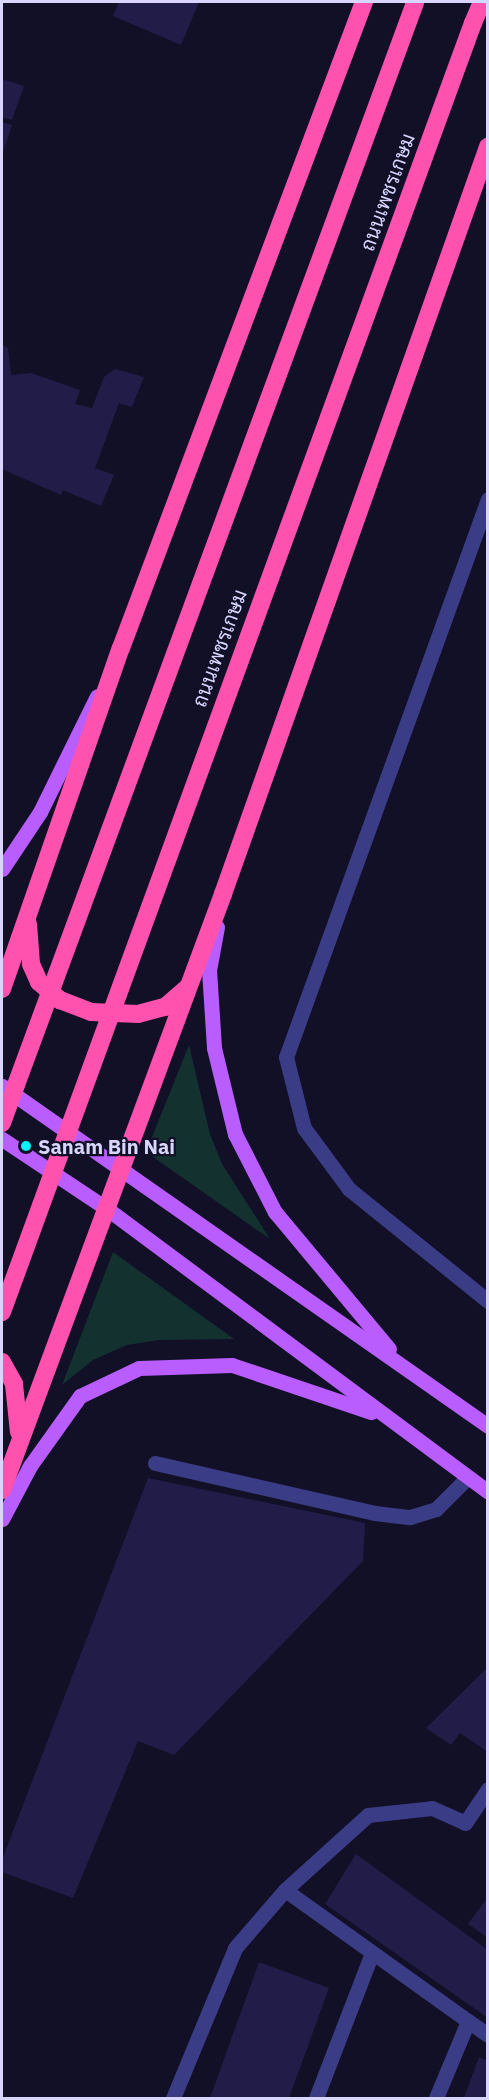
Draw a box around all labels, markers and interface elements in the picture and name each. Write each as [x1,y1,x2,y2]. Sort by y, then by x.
street label: ถนนเพชรเกษม [355,130,419,254]
street label: ถนนเพชรเกษม [187,586,251,710]
place label: Sanam Bin Nai [38,1134,175,1158]
marker: Sanam Bin Nai [19,1139,33,1153]

